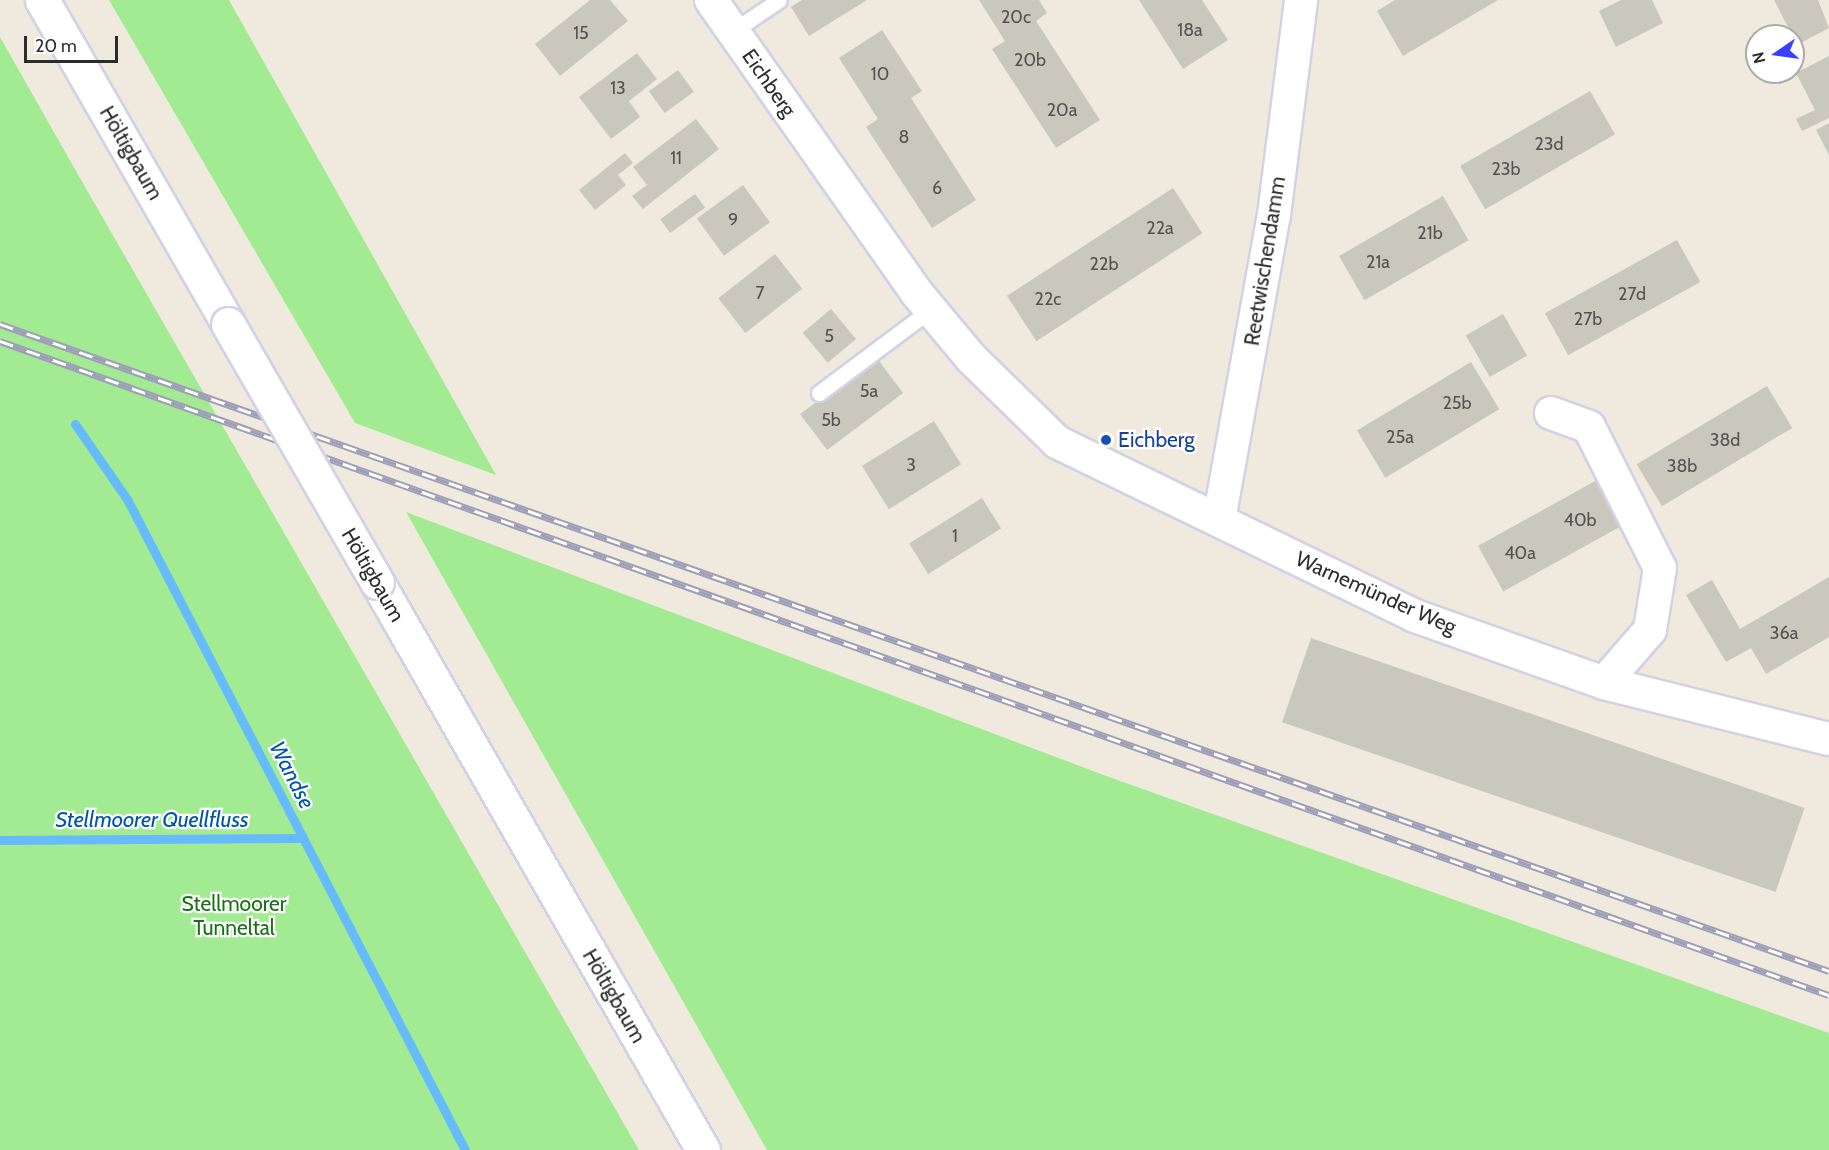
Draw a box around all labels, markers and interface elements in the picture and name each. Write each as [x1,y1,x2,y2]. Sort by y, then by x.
house number: 20c [1001,6,1031,28]
house number: 18a [1177,19,1203,41]
house number: 15 [573,22,589,44]
scale bar [27,24,122,62]
north arrow [1745,24,1805,84]
text: 20 m [35,35,77,57]
street label: Eichberg [737,44,801,122]
house number: 20b [1014,49,1046,71]
text: N [1748,50,1769,65]
house number: 10 [871,63,889,85]
house number: 13 [610,77,626,99]
house number: 20a [1047,99,1077,121]
street label: Höltigbaum [94,102,168,204]
house number: 8 [899,126,909,148]
house number: 23d [1534,133,1564,155]
house number: 11 [670,147,682,169]
house number: 23b [1491,158,1521,180]
street label: Reetwischendamm [1239,174,1291,348]
house number: 6 [932,177,942,199]
house number: 9 [728,209,738,231]
house number: 22a [1146,217,1174,239]
house number: 21b [1417,222,1443,244]
house number: 21a [1366,251,1390,273]
house number: 22b [1090,253,1118,275]
house number: 7 [755,282,765,304]
house number: 27d [1618,283,1646,305]
house number: 22c [1034,288,1062,310]
house number: 27b [1574,308,1602,330]
house number: 5 [824,325,834,347]
house number: 5a [860,380,878,402]
house number: 25b [1442,392,1472,414]
house number: 5b [821,409,841,431]
house number: 25a [1386,426,1414,448]
place label: Eichberg [1118,427,1195,453]
house number: 38d [1710,429,1740,451]
marker: Eichberg [1099,433,1113,447]
house number: 3 [906,454,916,476]
house number: 38b [1667,455,1697,477]
house number: 40b [1564,509,1596,531]
street label: Höltigbaum [336,524,410,626]
house number: 1 [952,525,958,547]
house number: 40a [1504,542,1536,564]
street label: Warnemünder Weg [1292,546,1460,640]
house number: 36a [1770,622,1798,644]
water label: Wandse [264,737,320,813]
water label: Stellmoorer Quellfluss [55,807,249,833]
park label: Stellmoorer Tunneltal [182,891,286,941]
street label: Höltigbaum [577,945,651,1047]

